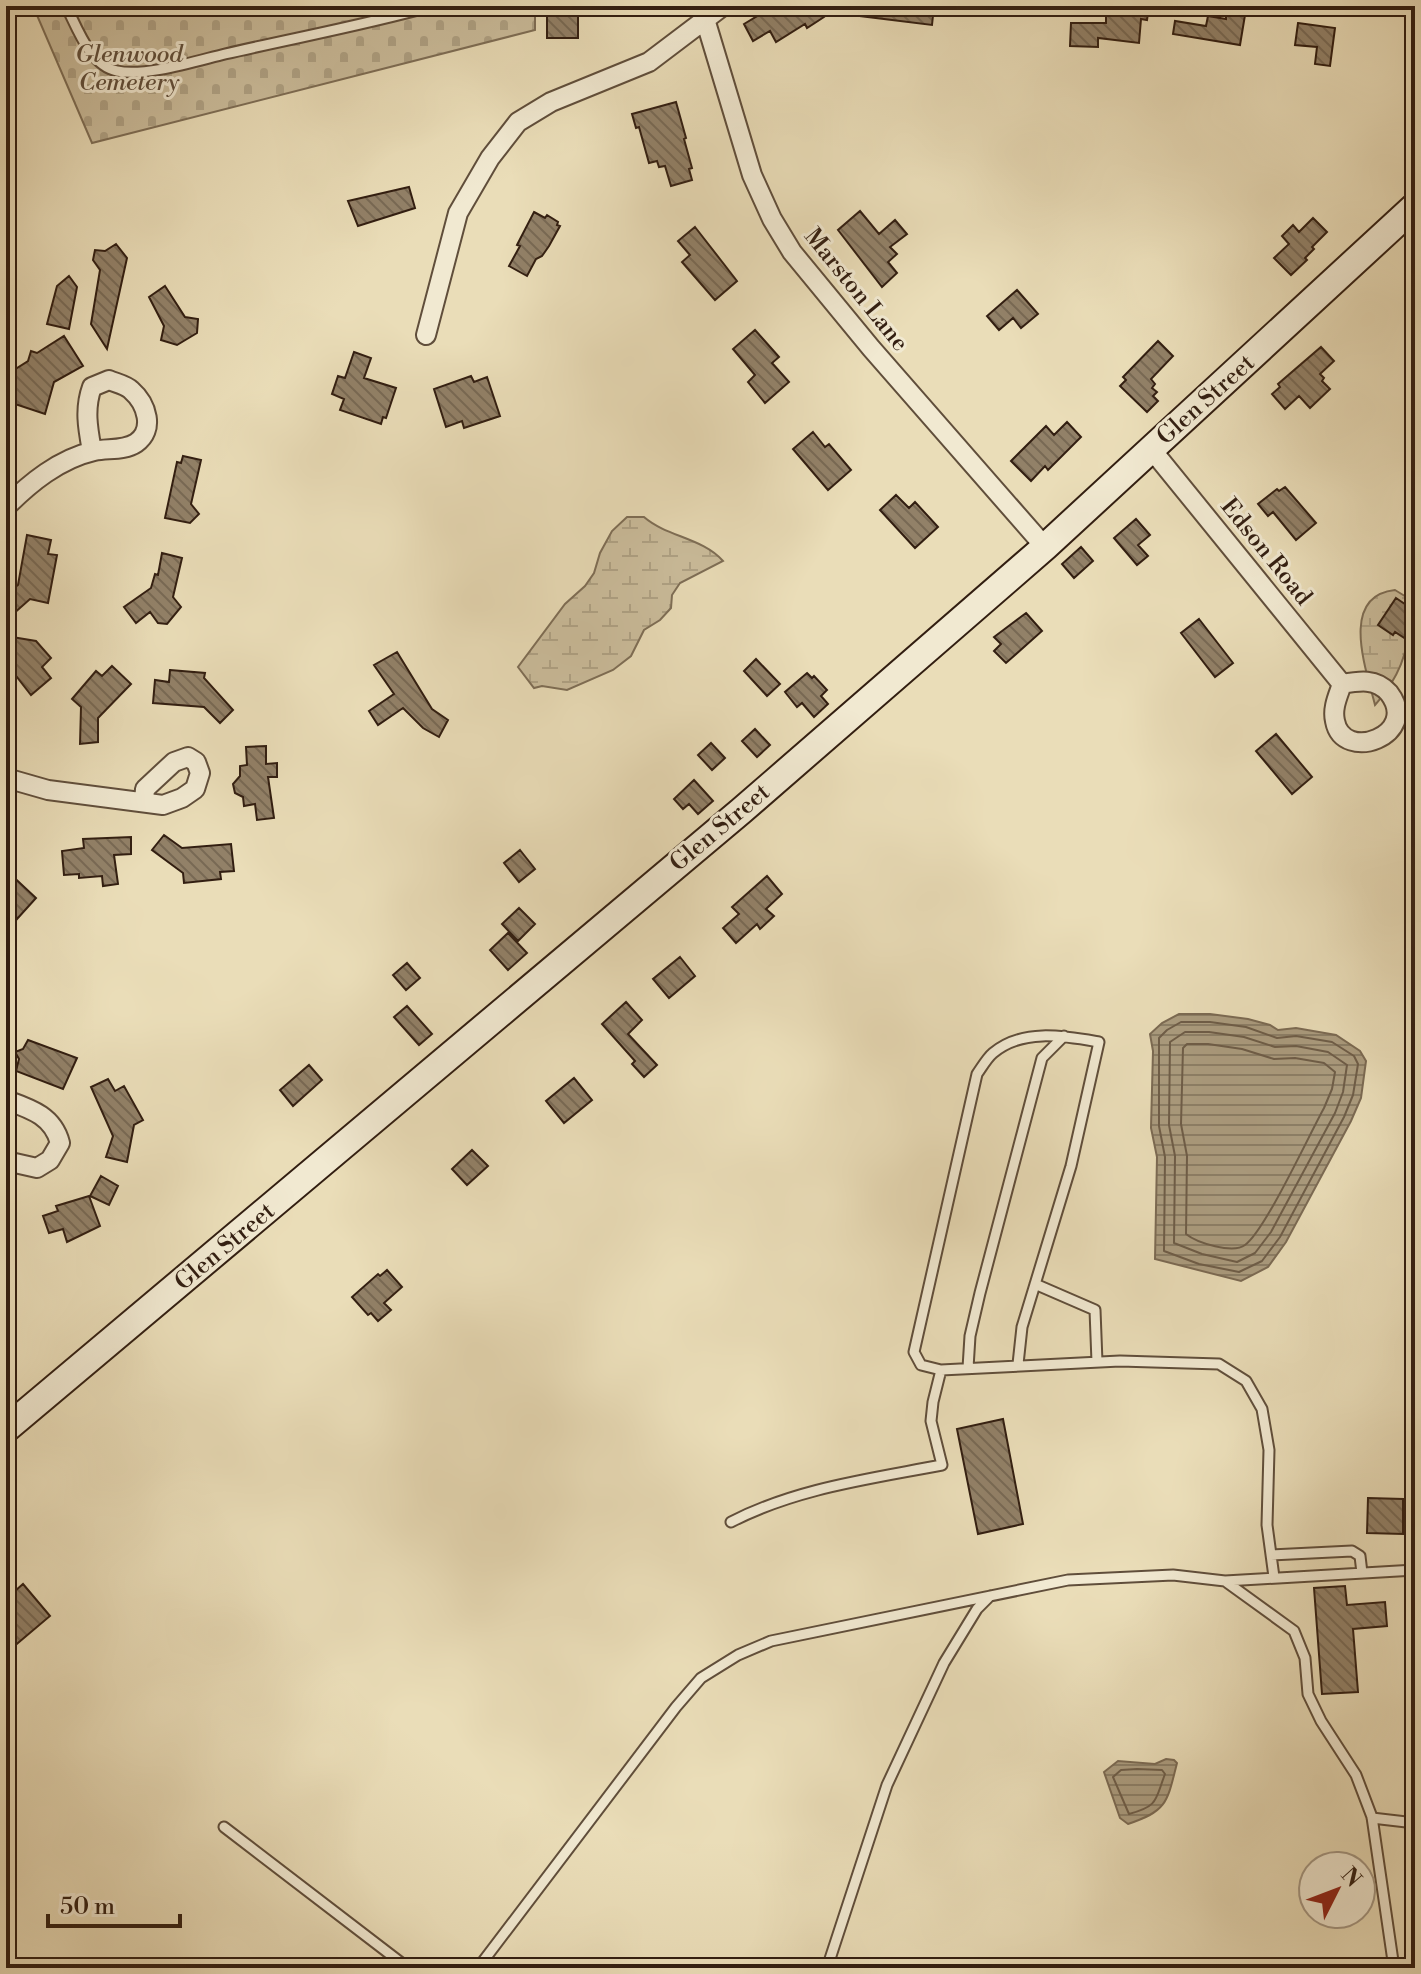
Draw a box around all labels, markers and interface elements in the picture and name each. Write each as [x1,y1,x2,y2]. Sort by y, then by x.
park label: Glenwood Cemetery [75,40,184,98]
street label: Marston Lane [797,222,915,358]
street label: Glen Street [1151,348,1261,452]
street label: Edson Road [1214,492,1319,612]
street label: Glen Street [664,777,777,878]
street label: Glen Street [169,1196,282,1297]
north arrow [1297,1850,1377,1930]
text: N [1335,1862,1367,1894]
scale bar [48,1878,180,1928]
text: 50 m [60,1892,115,1922]

